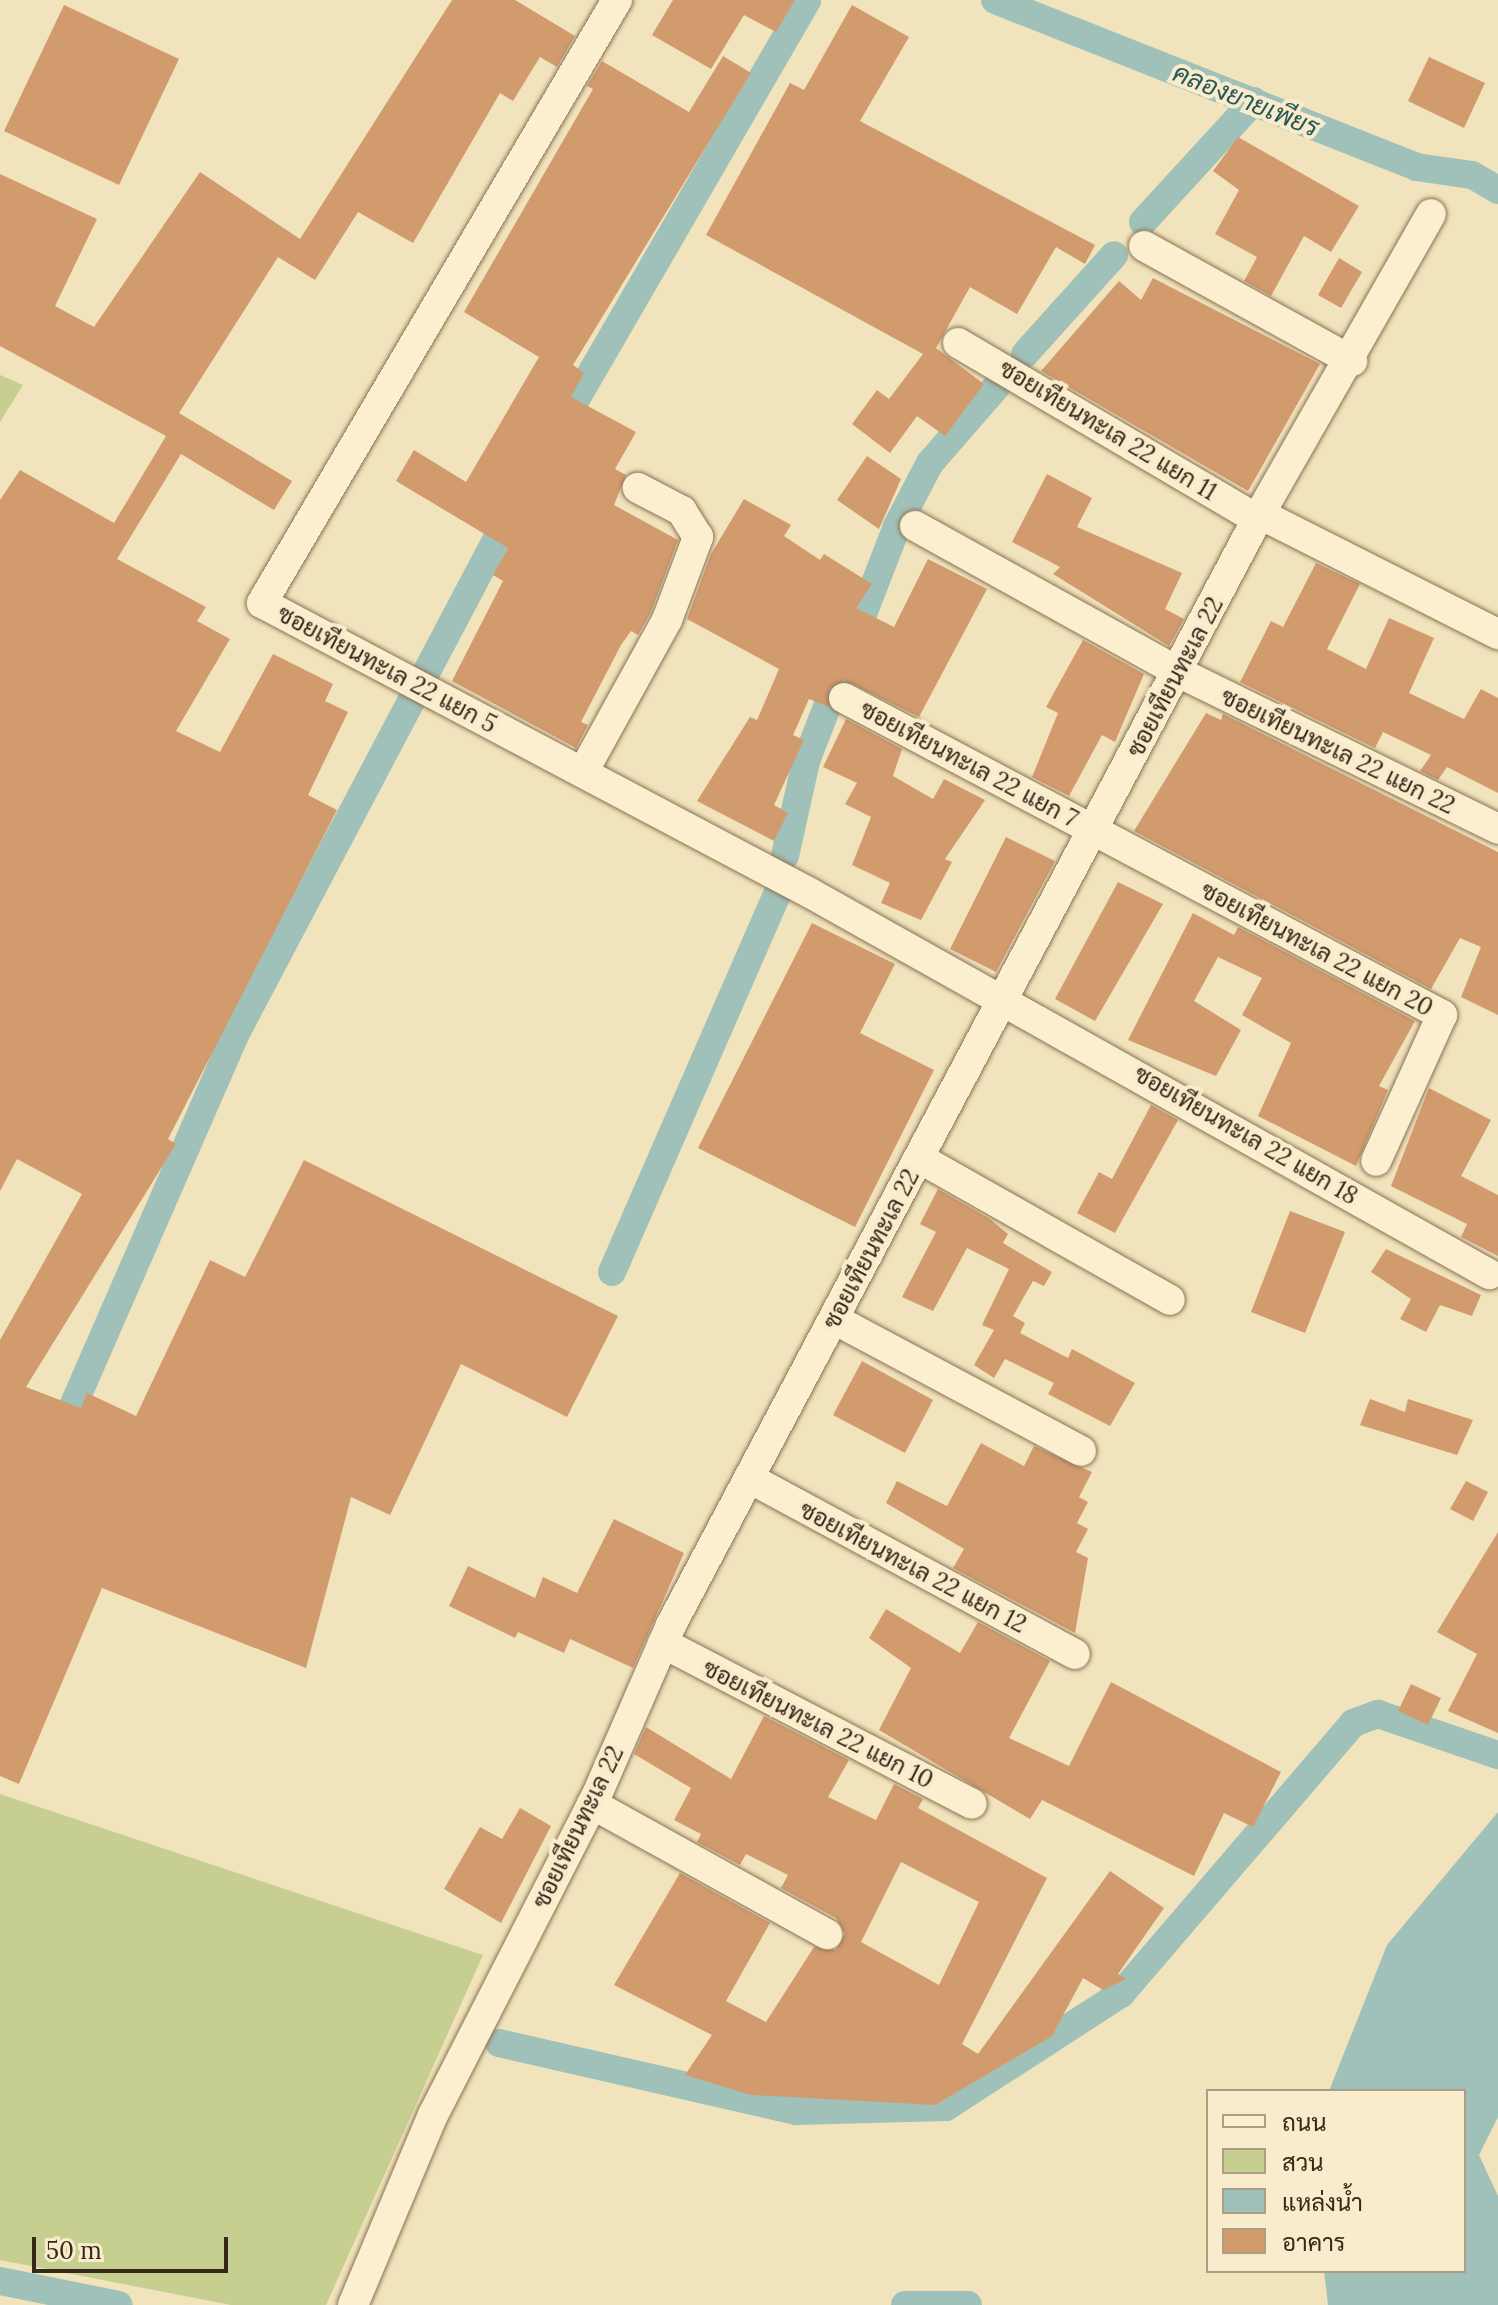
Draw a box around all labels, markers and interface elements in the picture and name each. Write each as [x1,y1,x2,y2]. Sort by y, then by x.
water label: คลองยายเพียร [1169,57,1323,143]
street label: ซอยเทียนทะเล 22 แยก 11 [994,354,1222,506]
street label: ซอยเทียนทะเล 22 [1121,592,1229,762]
street label: ซอยเทียนทะเล 22 แยก 5 [273,599,501,739]
street label: ซอยเทียนทะเล 22 แยก 22 [1216,682,1460,820]
street label: ซอยเทียนทะเล 22 แยก 7 [855,694,1083,834]
street label: ซอยเทียนทะเล 22 แยก 20 [1196,876,1438,1022]
street label: ซอยเทียนทะเล 22 แยก 18 [1129,1059,1363,1211]
street label: ซอยเทียนทะเล 22 [817,1164,925,1334]
street label: ซอยเทียนทะเล 22 แยก 12 [795,1495,1031,1639]
street label: ซอยเทียนทะเล 22 แยก 10 [698,1653,938,1795]
street label: ซอยเทียนทะเล 22 [526,1741,630,1913]
legend [1206,2089,1466,2273]
text: ถนน [1282,2107,1327,2138]
text: สวน [1282,2147,1324,2178]
text: แหล่งน้ำ [1282,2187,1363,2218]
scale bar [36,2221,232,2271]
text: อาคาร [1282,2227,1345,2258]
text: 50 m [46,2235,102,2266]

